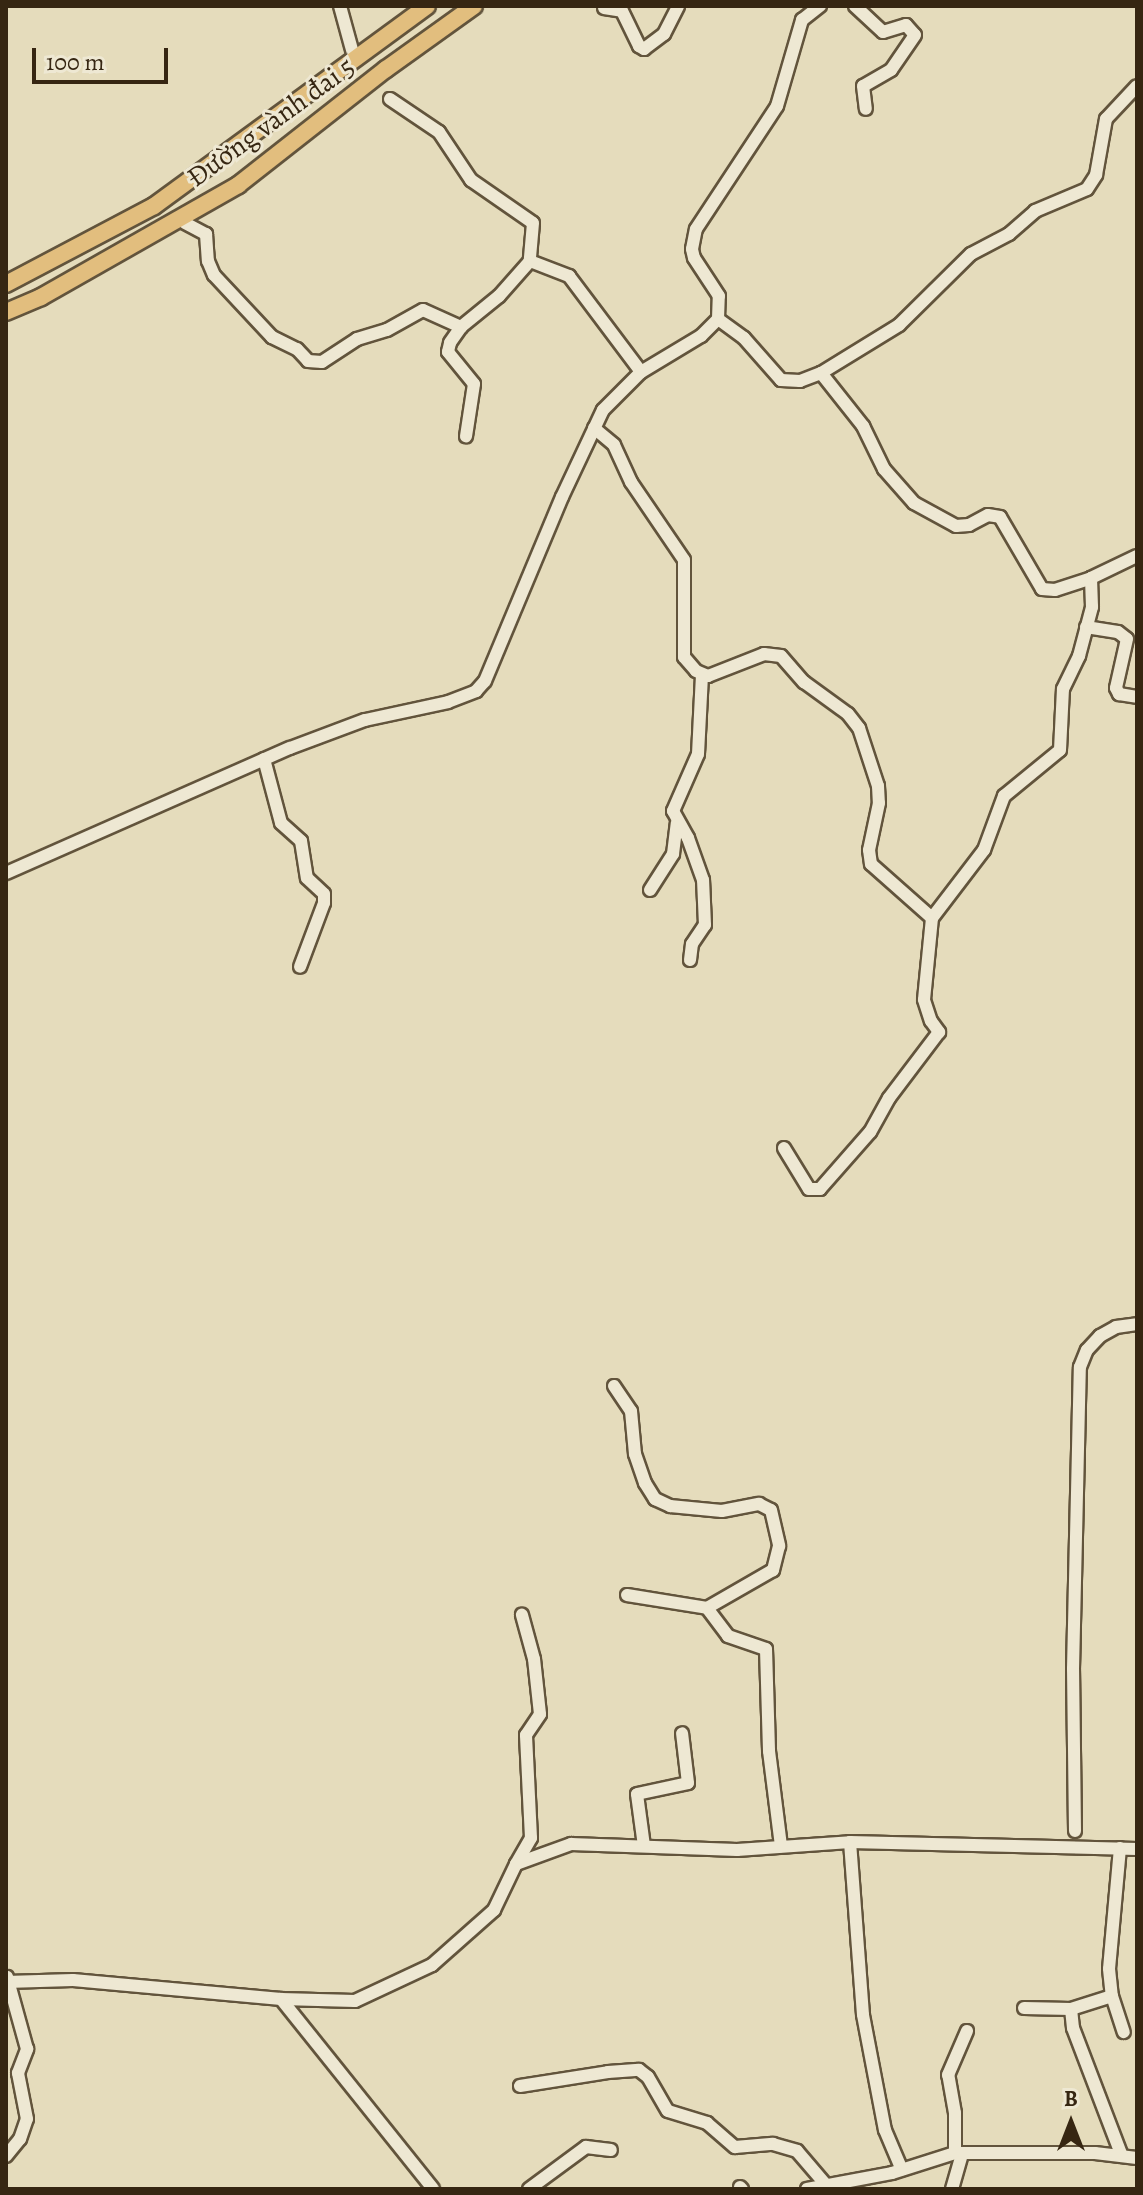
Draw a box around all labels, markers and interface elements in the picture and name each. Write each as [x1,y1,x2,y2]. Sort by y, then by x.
scale bar [36,32,172,82]
text: 100 m [46,46,105,78]
street label: Đường vành đai 5 [181,50,361,194]
north arrow [1031,2083,1111,2163]
text: B [1064,2084,1078,2114]

